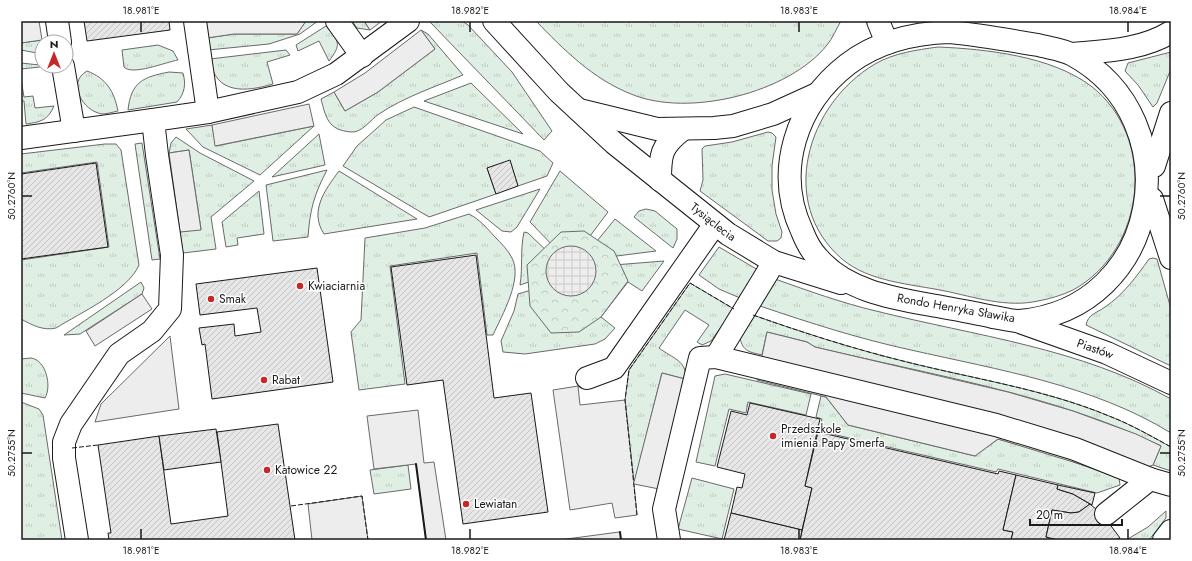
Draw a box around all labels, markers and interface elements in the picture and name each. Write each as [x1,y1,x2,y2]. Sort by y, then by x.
text: 18.981°E [123,3,159,18]
text: 18.982°E [451,3,489,18]
text: 18.983°E [780,3,818,18]
text: 18.984°E [1109,3,1147,18]
north arrow [34,34,74,74]
text: N [50,36,58,52]
text: 50.2760°N [4,172,19,220]
text: 50.2760°N [1174,172,1189,220]
street label: Tysiąclecia [686,198,739,246]
place label: Kwiaciarnia [308,277,365,295]
marker: Kwiaciarnia [295,281,305,291]
street label: Rondo Henryka Sławika [896,289,1017,327]
place label: Smak [219,290,247,308]
marker: Smak [206,294,216,304]
street label: Piastów [1074,334,1117,364]
place label: Rabat [272,371,300,389]
marker: Rabat [259,375,269,385]
place label: Przedszkole imienia Papy Smerfa [781,420,885,452]
text: 50.2755°N [4,429,19,477]
text: 50.2755°N [1174,429,1189,477]
marker: Przedszkole imienia Papy Smerfa [768,431,778,441]
place label: Katowice 22 [275,461,337,479]
marker: Katowice 22 [262,465,272,475]
place label: Lewiatan [474,495,517,513]
marker: Lewiatan [461,499,471,509]
scale bar [1030,501,1122,527]
text: 20 m [1036,506,1063,524]
text: 18.981°E [123,543,159,558]
text: 18.982°E [451,543,489,558]
text: 18.983°E [780,543,818,558]
text: 18.984°E [1109,543,1147,558]

